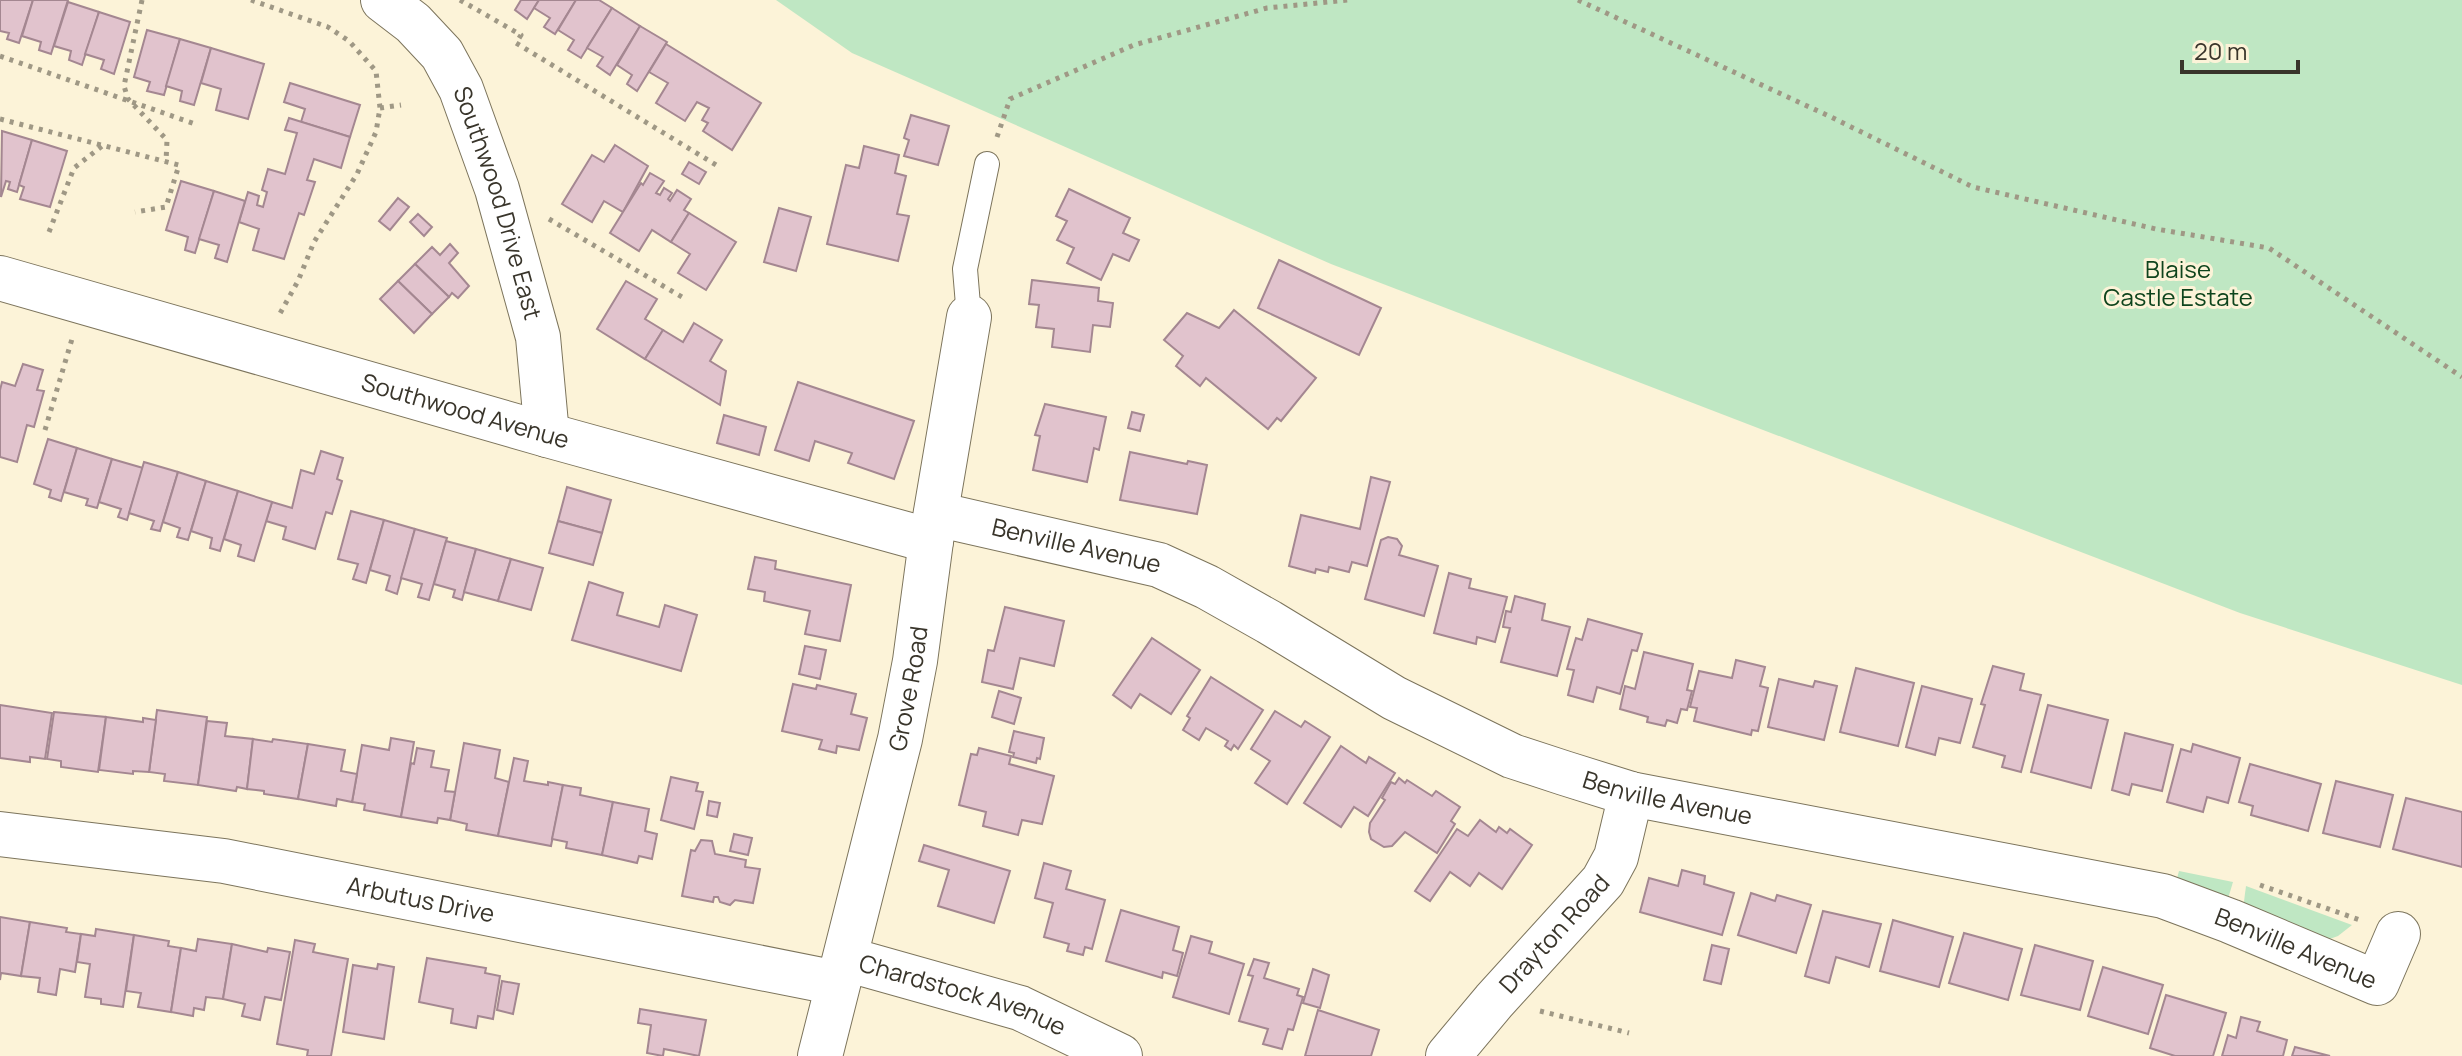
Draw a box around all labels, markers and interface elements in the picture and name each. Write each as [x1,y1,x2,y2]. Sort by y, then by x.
scale bar [2182,24,2298,74]
text: 20 m [2194,34,2247,67]
street label: Southwood Drive East [446,82,550,323]
park label: Blaise Castle Estate [2103,252,2253,313]
street label: Southwood Avenue [358,365,573,455]
street label: Benville Avenue [989,509,1165,580]
street label: Grove Road [880,624,934,755]
street label: Benville Avenue [1579,762,1755,832]
street label: Drayton Road [1491,867,1616,1000]
street label: Arbutus Drive [344,868,498,929]
street label: Benville Avenue [2211,899,2382,996]
street label: Chardstock Avenue [856,946,1072,1043]

